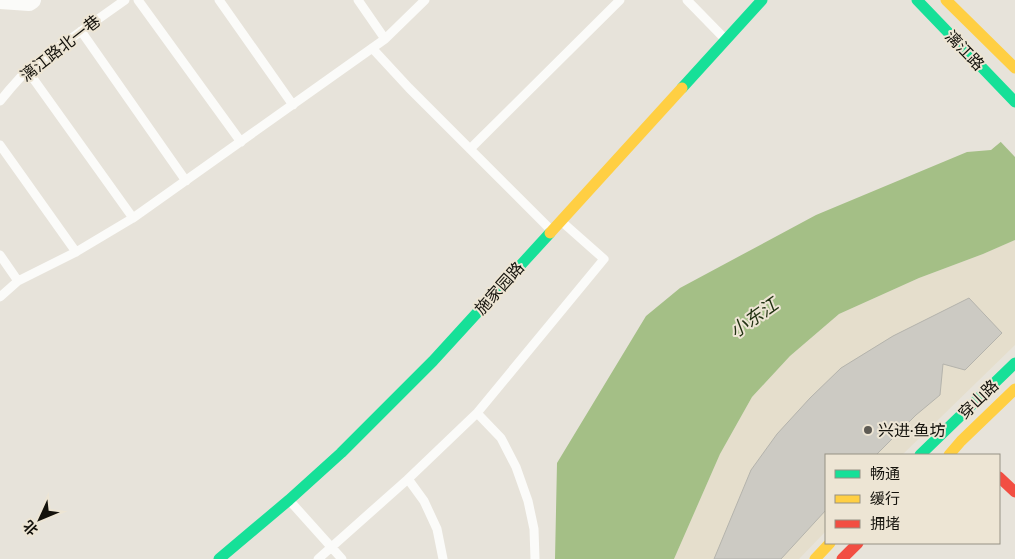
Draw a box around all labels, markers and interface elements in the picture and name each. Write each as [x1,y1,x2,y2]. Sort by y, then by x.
street label: 漓江路北一巷 [17,11,104,85]
street label: 漓江路 [941,26,988,74]
street label: 施家园路 [471,258,528,318]
water label: 小东江 [726,292,784,342]
street label: 穿山路 [954,376,1002,423]
place label: 兴进·鱼坊 [878,421,945,440]
marker: 兴进·鱼坊 [862,424,874,436]
legend [825,454,1000,544]
text: 畅通 [870,465,900,483]
text: 缓行 [870,490,900,508]
north arrow [15,494,65,544]
text: 拥堵 [870,515,900,533]
text: 北 [20,517,42,539]

